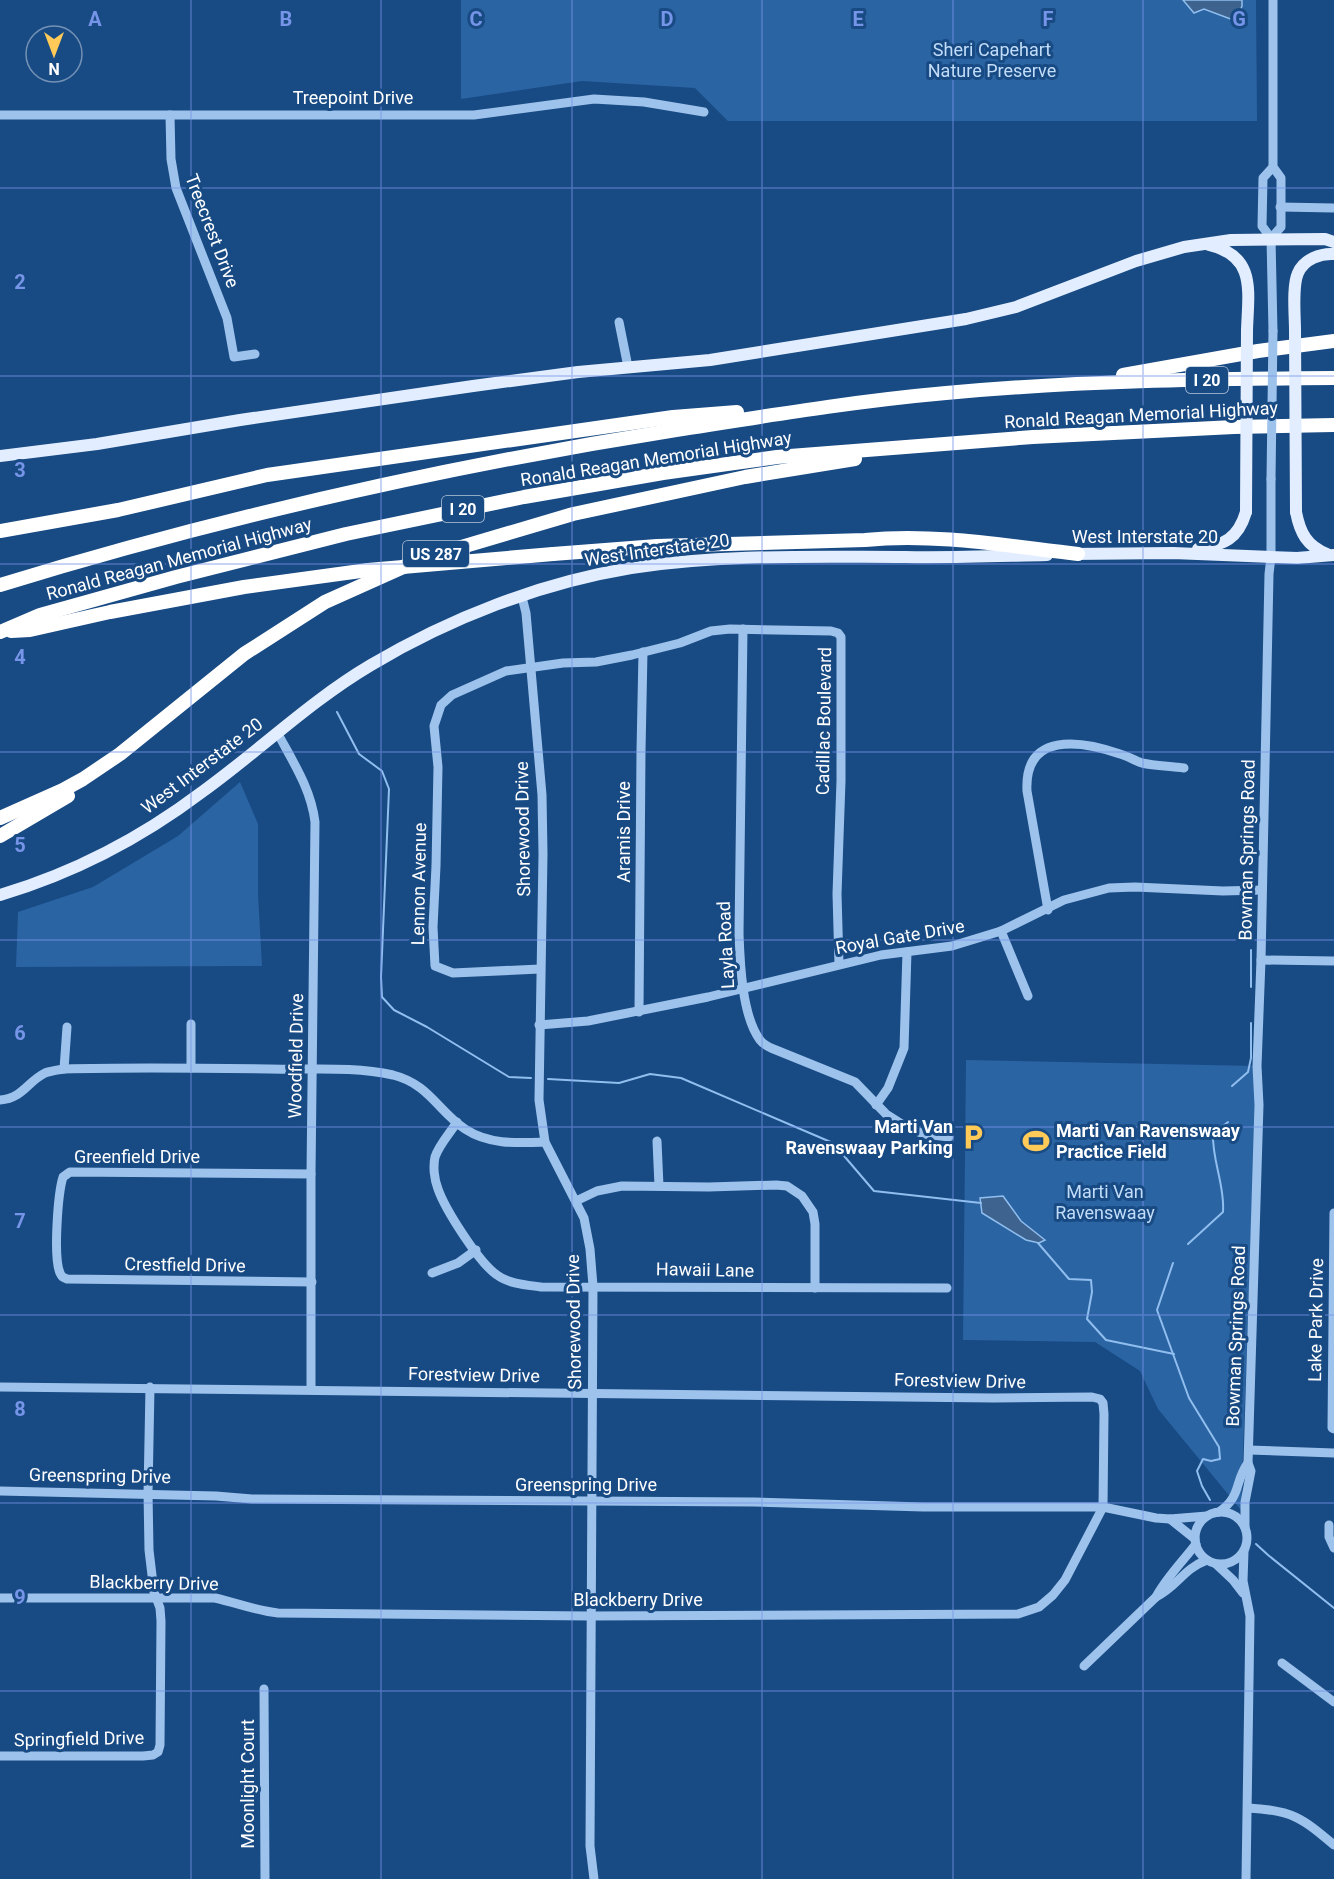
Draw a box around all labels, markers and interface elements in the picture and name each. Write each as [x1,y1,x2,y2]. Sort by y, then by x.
text: A [88,7,102,31]
text: B [280,7,292,31]
text: C [469,7,483,31]
text: D [661,7,674,31]
text: E [852,7,864,31]
text: F [1043,7,1054,31]
text: G [1232,7,1246,31]
north arrow [24,24,84,84]
park label: Sheri Capehart Nature Preserve [928,39,1056,81]
text: N [48,59,60,78]
street label: Treepoint Drive [293,87,413,108]
street label: Treecrest Drive [181,171,244,291]
text: 2 [14,270,26,294]
road number: I 20 [1186,367,1228,393]
street label: Ronald Reagan Memorial Highway [1004,397,1279,432]
street label: Ronald Reagan Memorial Highway [519,427,793,490]
text: 3 [14,458,26,482]
road number: I 20 [442,496,484,522]
street label: Ronald Reagan Memorial Highway [44,513,314,604]
street label: West Interstate 20 [1072,526,1218,547]
street label: West Interstate 20 [583,529,731,570]
road number: US 287 [403,541,469,567]
text: 4 [14,645,26,669]
street label: Cadillac Boulevard [812,647,835,795]
street label: West Interstate 20 [137,713,266,818]
street label: Bowman Springs Road [1234,759,1259,941]
street label: Shorewood Drive [511,761,534,897]
street label: Aramis Drive [613,781,634,883]
street label: Lennon Avenue [407,822,430,945]
text: 5 [14,833,26,857]
street label: Layla Road [713,901,738,989]
street label: Royal Gate Drive [834,915,966,958]
street label: Woodfield Drive [284,993,307,1119]
text: 6 [14,1021,26,1045]
place label: Marti Van Ravenswaay Parking [786,1116,953,1158]
place label: Marti Van Ravenswaay Practice Field [1056,1120,1241,1162]
parking icon: Marti Van Ravenswaay Parking [958,1122,988,1152]
sports icon: Marti Van Ravenswaay Practice Field [1021,1126,1051,1156]
street label: Greenfield Drive [74,1146,200,1167]
park label: Marti Van Ravenswaay [1055,1181,1155,1223]
text: 7 [14,1209,26,1233]
street label: Bowman Springs Road [1222,1245,1249,1427]
street label: Crestfield Drive [124,1253,246,1276]
street label: Shorewood Drive [562,1254,585,1390]
street label: Hawaii Lane [656,1258,754,1281]
street label: Lake Park Drive [1304,1258,1327,1382]
street label: Forestview Drive [408,1363,540,1386]
street label: Forestview Drive [894,1369,1026,1392]
text: 8 [14,1397,26,1421]
street label: Greenspring Drive [29,1464,171,1487]
street label: Greenspring Drive [515,1474,657,1495]
street label: Blackberry Drive [89,1571,219,1594]
text: 9 [14,1585,26,1609]
street label: Blackberry Drive [573,1589,703,1610]
street label: Moonlight Court [237,1719,258,1849]
street label: Springfield Drive [14,1727,144,1750]

